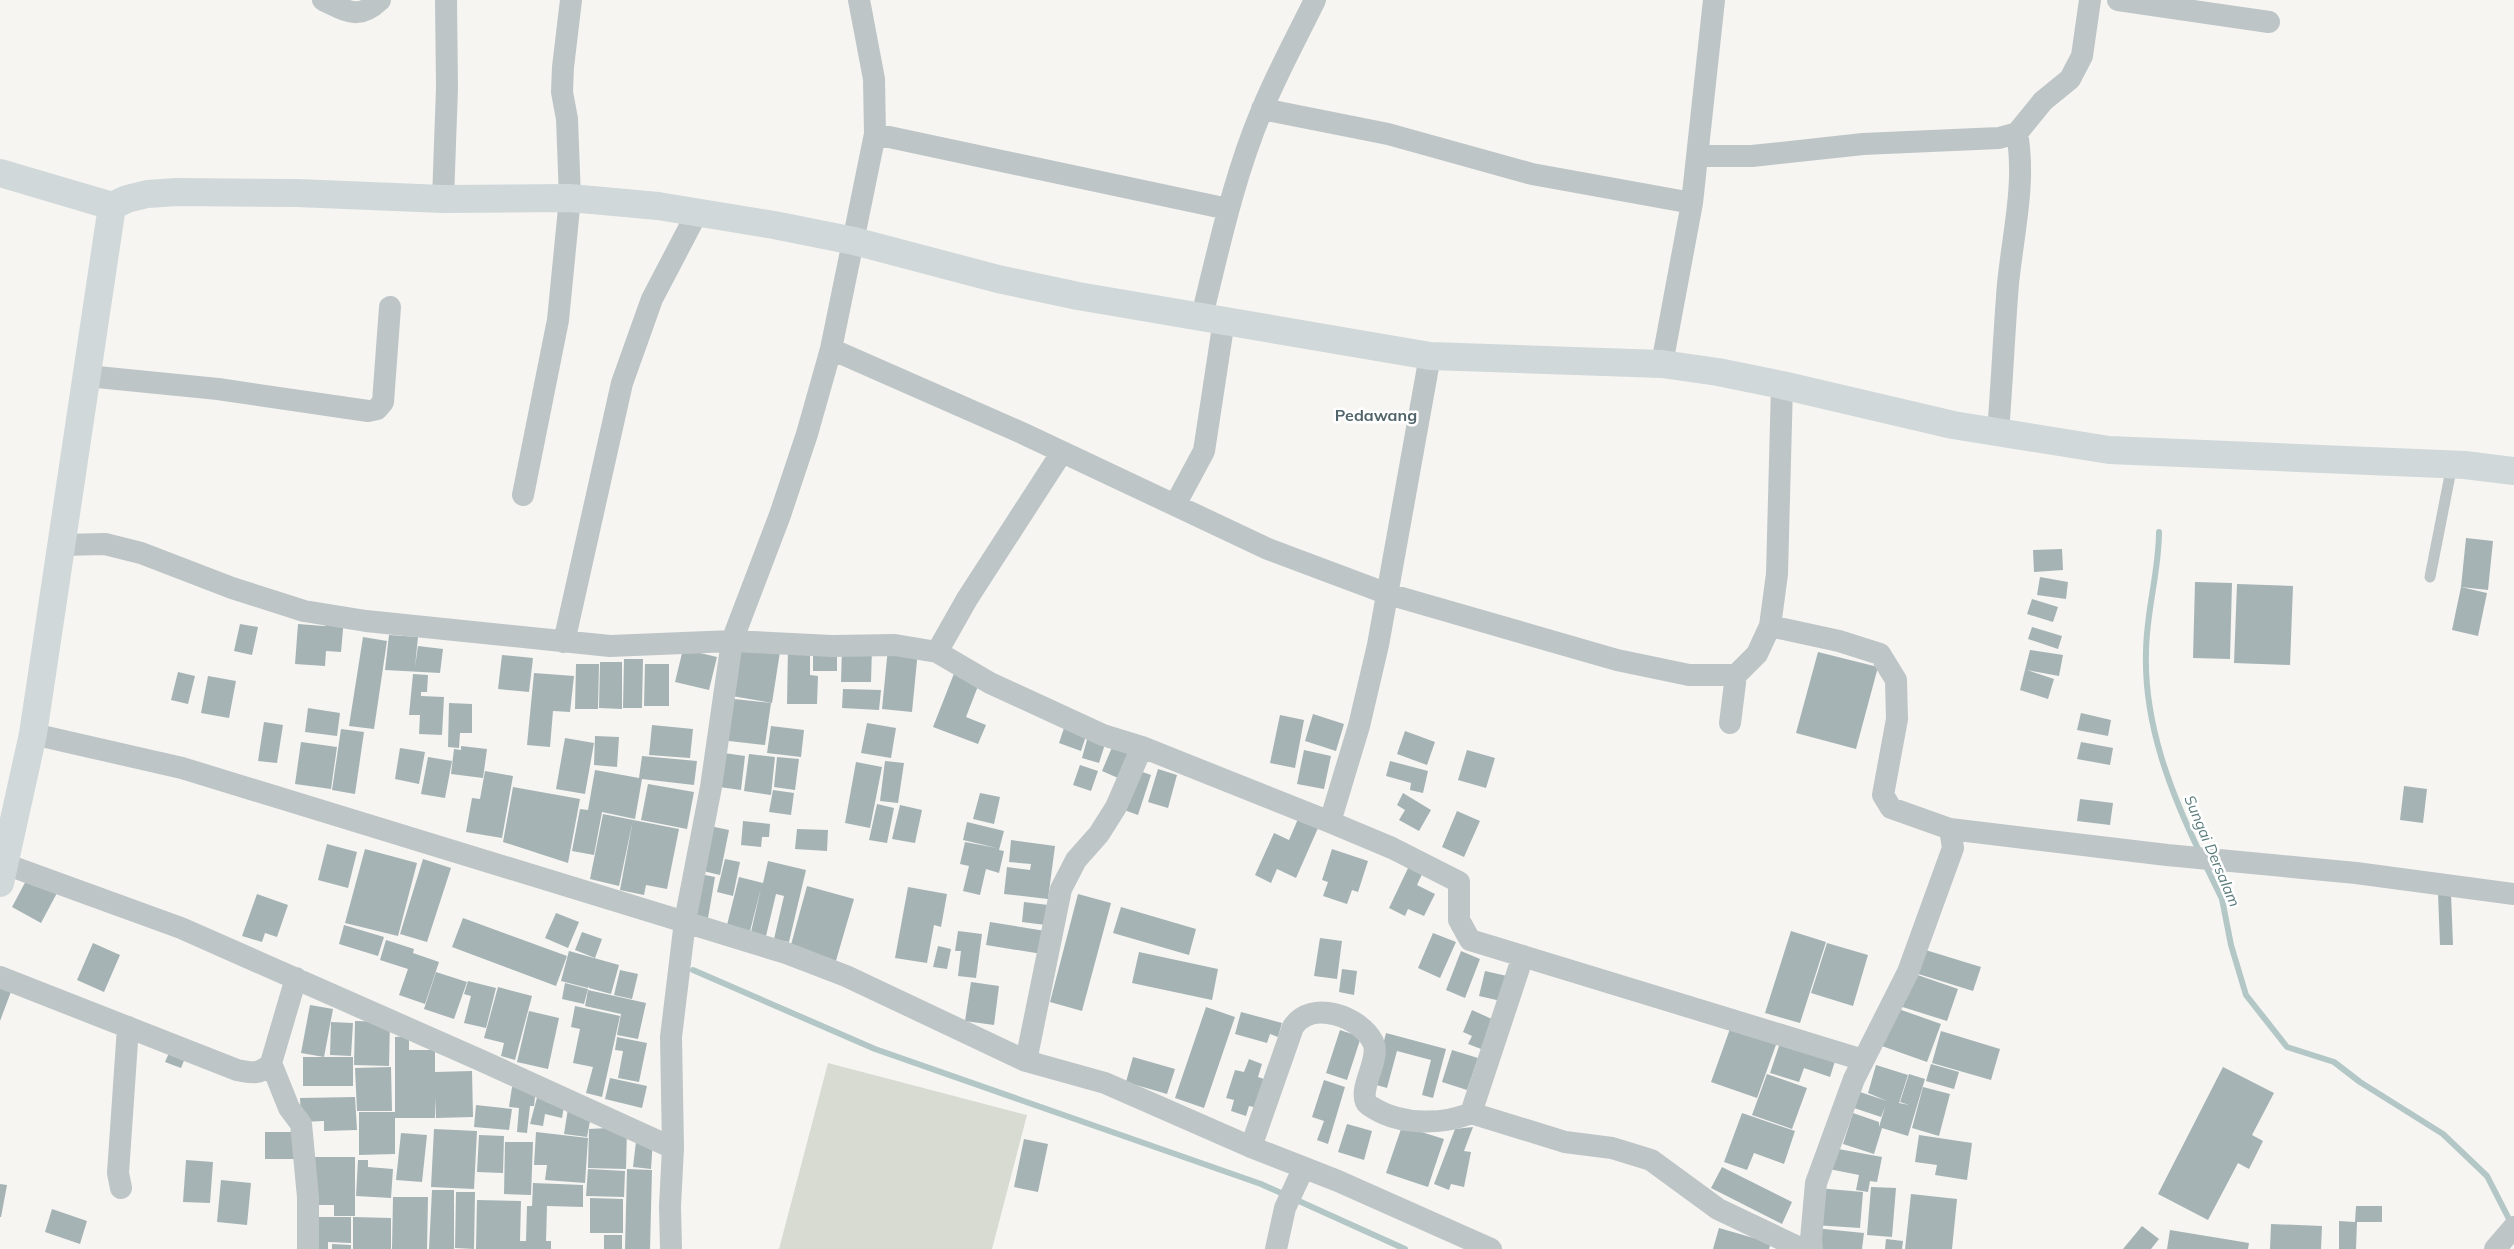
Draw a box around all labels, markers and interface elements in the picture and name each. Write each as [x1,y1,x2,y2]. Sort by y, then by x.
district label: Pedawang [1335,405,1417,425]
water label: Sungai Dersalam [2180,792,2245,909]

